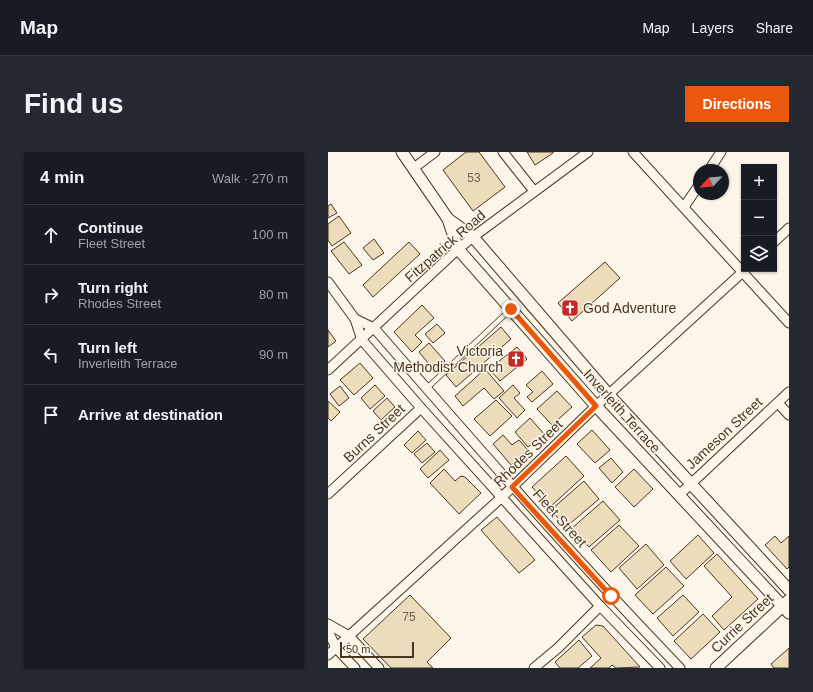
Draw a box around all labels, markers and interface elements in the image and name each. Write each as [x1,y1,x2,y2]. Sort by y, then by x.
text: Map [20,17,58,38]
text: Map [642,20,670,36]
text: Layers [692,20,734,36]
text: Share [756,20,793,36]
button: Directions [685,86,789,122]
text: Find us [24,88,124,119]
north arrow [693,164,729,200]
map controls [741,164,777,272]
button: + [741,164,777,200]
text: 4 min [40,168,84,187]
text: Walk · 270 m [212,171,288,186]
house number: 53 [467,171,481,185]
button: − [741,200,777,236]
street label: Fitzpatrick Road [402,207,488,285]
text: Continue [78,219,143,236]
icon: ahead [40,224,62,246]
text: 100 m [252,227,288,242]
text: Fleet Street [78,236,145,251]
button: layers [741,236,777,272]
text: Turn right [78,279,148,296]
icon: right [40,284,62,306]
text: 80 m [259,287,288,302]
text: Rhodes Street [78,296,161,311]
church icon: God Adventure [560,298,580,318]
route end [502,300,520,318]
place label: God Adventure [583,300,677,316]
text: Turn left [78,339,137,356]
place label: Victoria Methodist Church [393,343,503,375]
icon: left [40,344,62,366]
text: 90 m [259,347,288,362]
church icon: Victoria Methodist Church [506,349,526,369]
text: Inverleith Terrace [78,356,177,371]
street label: Inverleith Terrace [580,366,664,456]
street label: Jameson Street [683,394,765,472]
street label: Burns Street [340,401,408,465]
icon: arrive [40,404,62,426]
text: Arrive at destination [78,406,223,423]
street label: Rhodes Street [490,416,566,490]
street label: Fleet Street [530,486,590,550]
route start [602,587,620,605]
street label: Currie Street [708,590,777,656]
house number: 75 [402,610,416,624]
scale bar [340,640,414,659]
text: 50 m [346,643,370,655]

